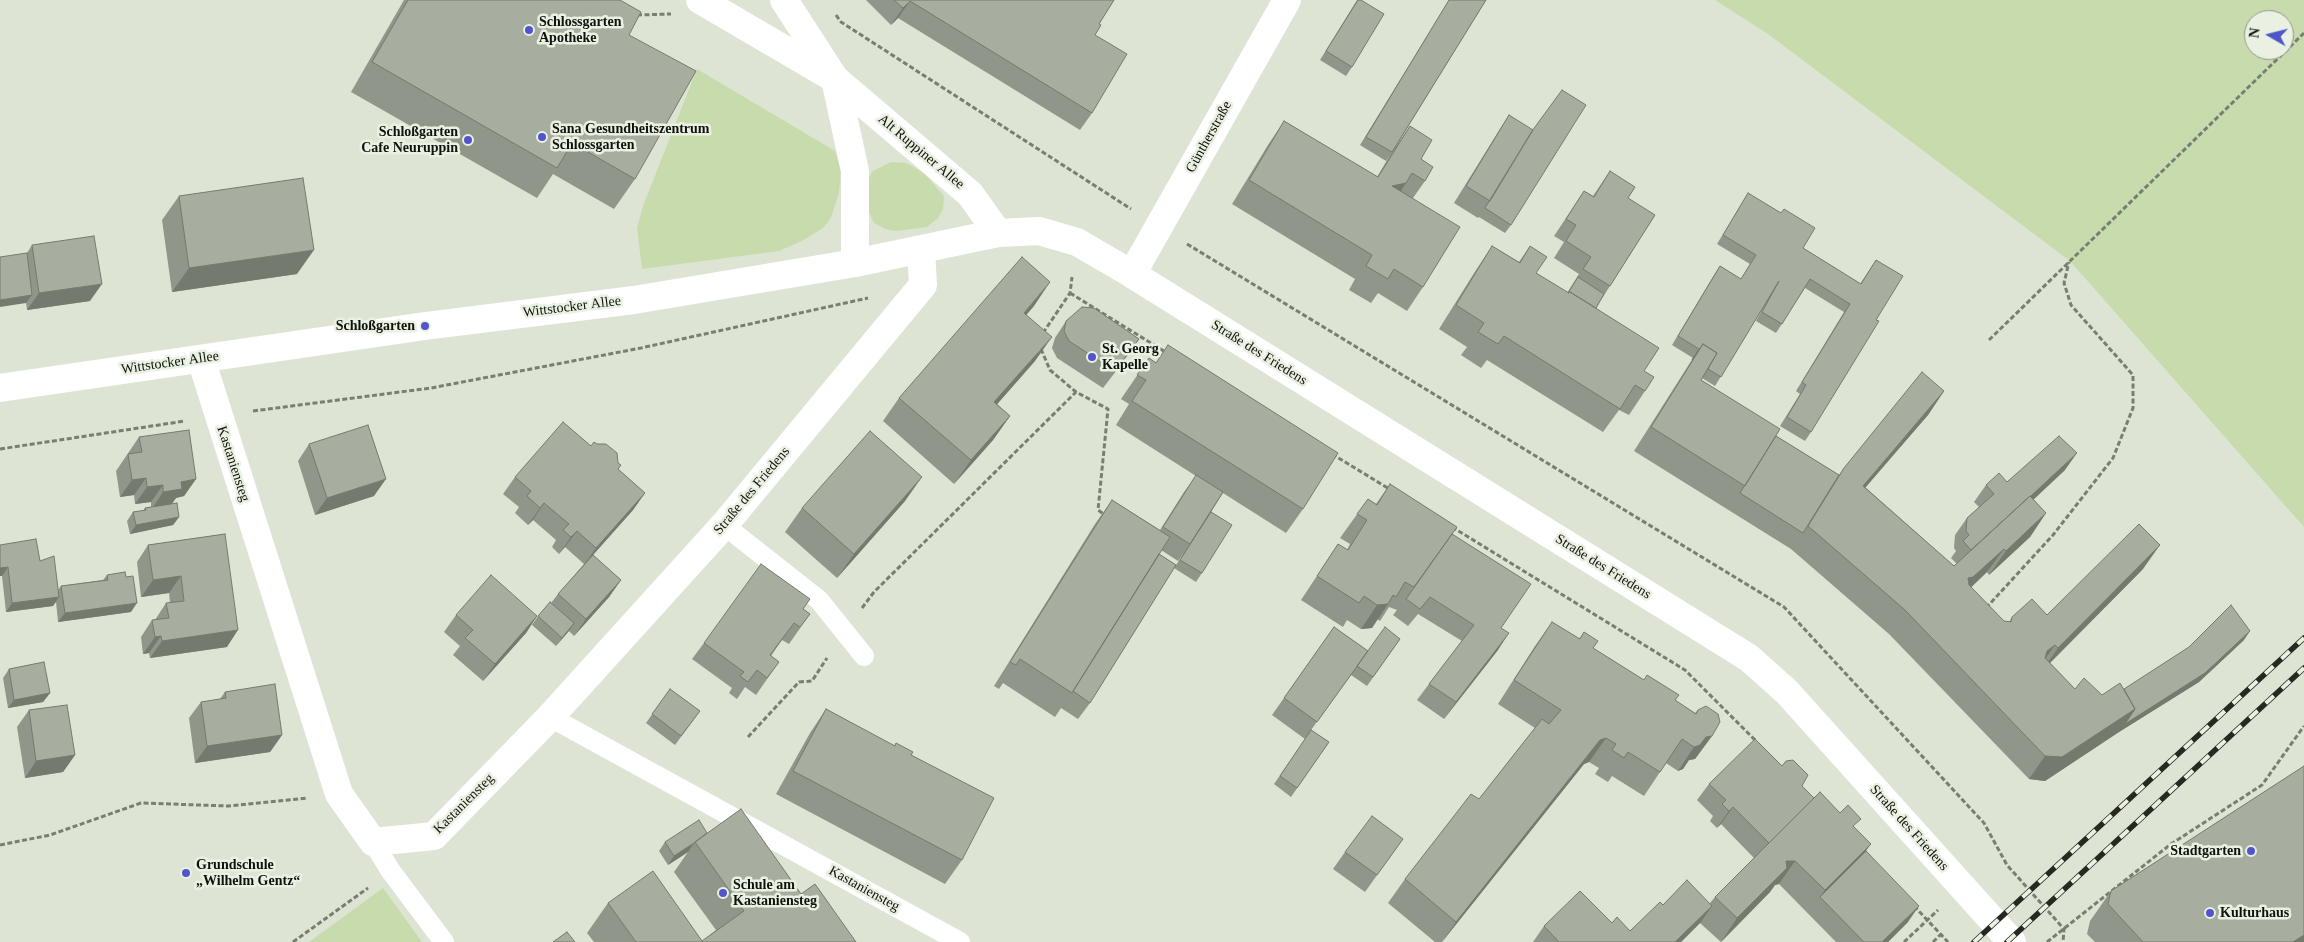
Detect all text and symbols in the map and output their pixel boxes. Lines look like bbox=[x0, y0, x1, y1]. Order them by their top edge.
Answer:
north arrow bbox=[2244, 10, 2294, 60]
place label: Schlossgarten Apotheke bbox=[539, 14, 621, 46]
marker: Schlossgarten Apotheke bbox=[523, 24, 535, 36]
text: N bbox=[2247, 27, 2263, 39]
street label: Güntherstraße bbox=[1182, 98, 1236, 176]
street label: Alt Ruppiner Allee bbox=[874, 111, 968, 193]
place label: Sana Gesundheitszentrum Schlossgarten bbox=[552, 121, 710, 154]
place label: Schloßgarten Cafe Neuruppin bbox=[361, 124, 458, 156]
marker: Sana Gesundheitszentrum Schlossgarten bbox=[536, 131, 548, 143]
marker: Schloßgarten Cafe Neuruppin bbox=[462, 134, 474, 146]
street label: Wittstocker Allee bbox=[522, 293, 622, 321]
street label: Straße des Friedens bbox=[1208, 317, 1310, 389]
place label: Schloßgarten bbox=[336, 318, 415, 334]
marker: Schloßgarten bbox=[419, 320, 431, 332]
place label: St. Georg Kapelle bbox=[1102, 341, 1159, 374]
street label: Wittstocker Allee bbox=[120, 348, 220, 378]
marker: St. Georg Kapelle bbox=[1086, 351, 1098, 363]
street label: Kastaniensteg bbox=[213, 424, 253, 504]
street label: Straße des Friedens bbox=[710, 444, 794, 538]
street label: Straße des Friedens bbox=[1552, 531, 1654, 603]
street label: Kastaniensteg bbox=[430, 770, 498, 838]
street label: Straße des Friedens bbox=[1866, 782, 1952, 874]
place label: Stadtgarten bbox=[2170, 843, 2241, 859]
marker: Stadtgarten bbox=[2245, 845, 2257, 857]
place label: Grundschule „Wilhelm Gentz“ bbox=[196, 857, 300, 890]
street label: Kastaniensteg bbox=[826, 863, 902, 915]
marker: Grundschule „Wilhelm Gentz“ bbox=[180, 867, 192, 879]
place label: Schule am Kastaniensteg bbox=[733, 877, 817, 910]
marker: Schule am Kastaniensteg bbox=[717, 887, 729, 899]
place label: Kulturhaus bbox=[2220, 905, 2289, 921]
marker: Kulturhaus bbox=[2204, 907, 2216, 919]

